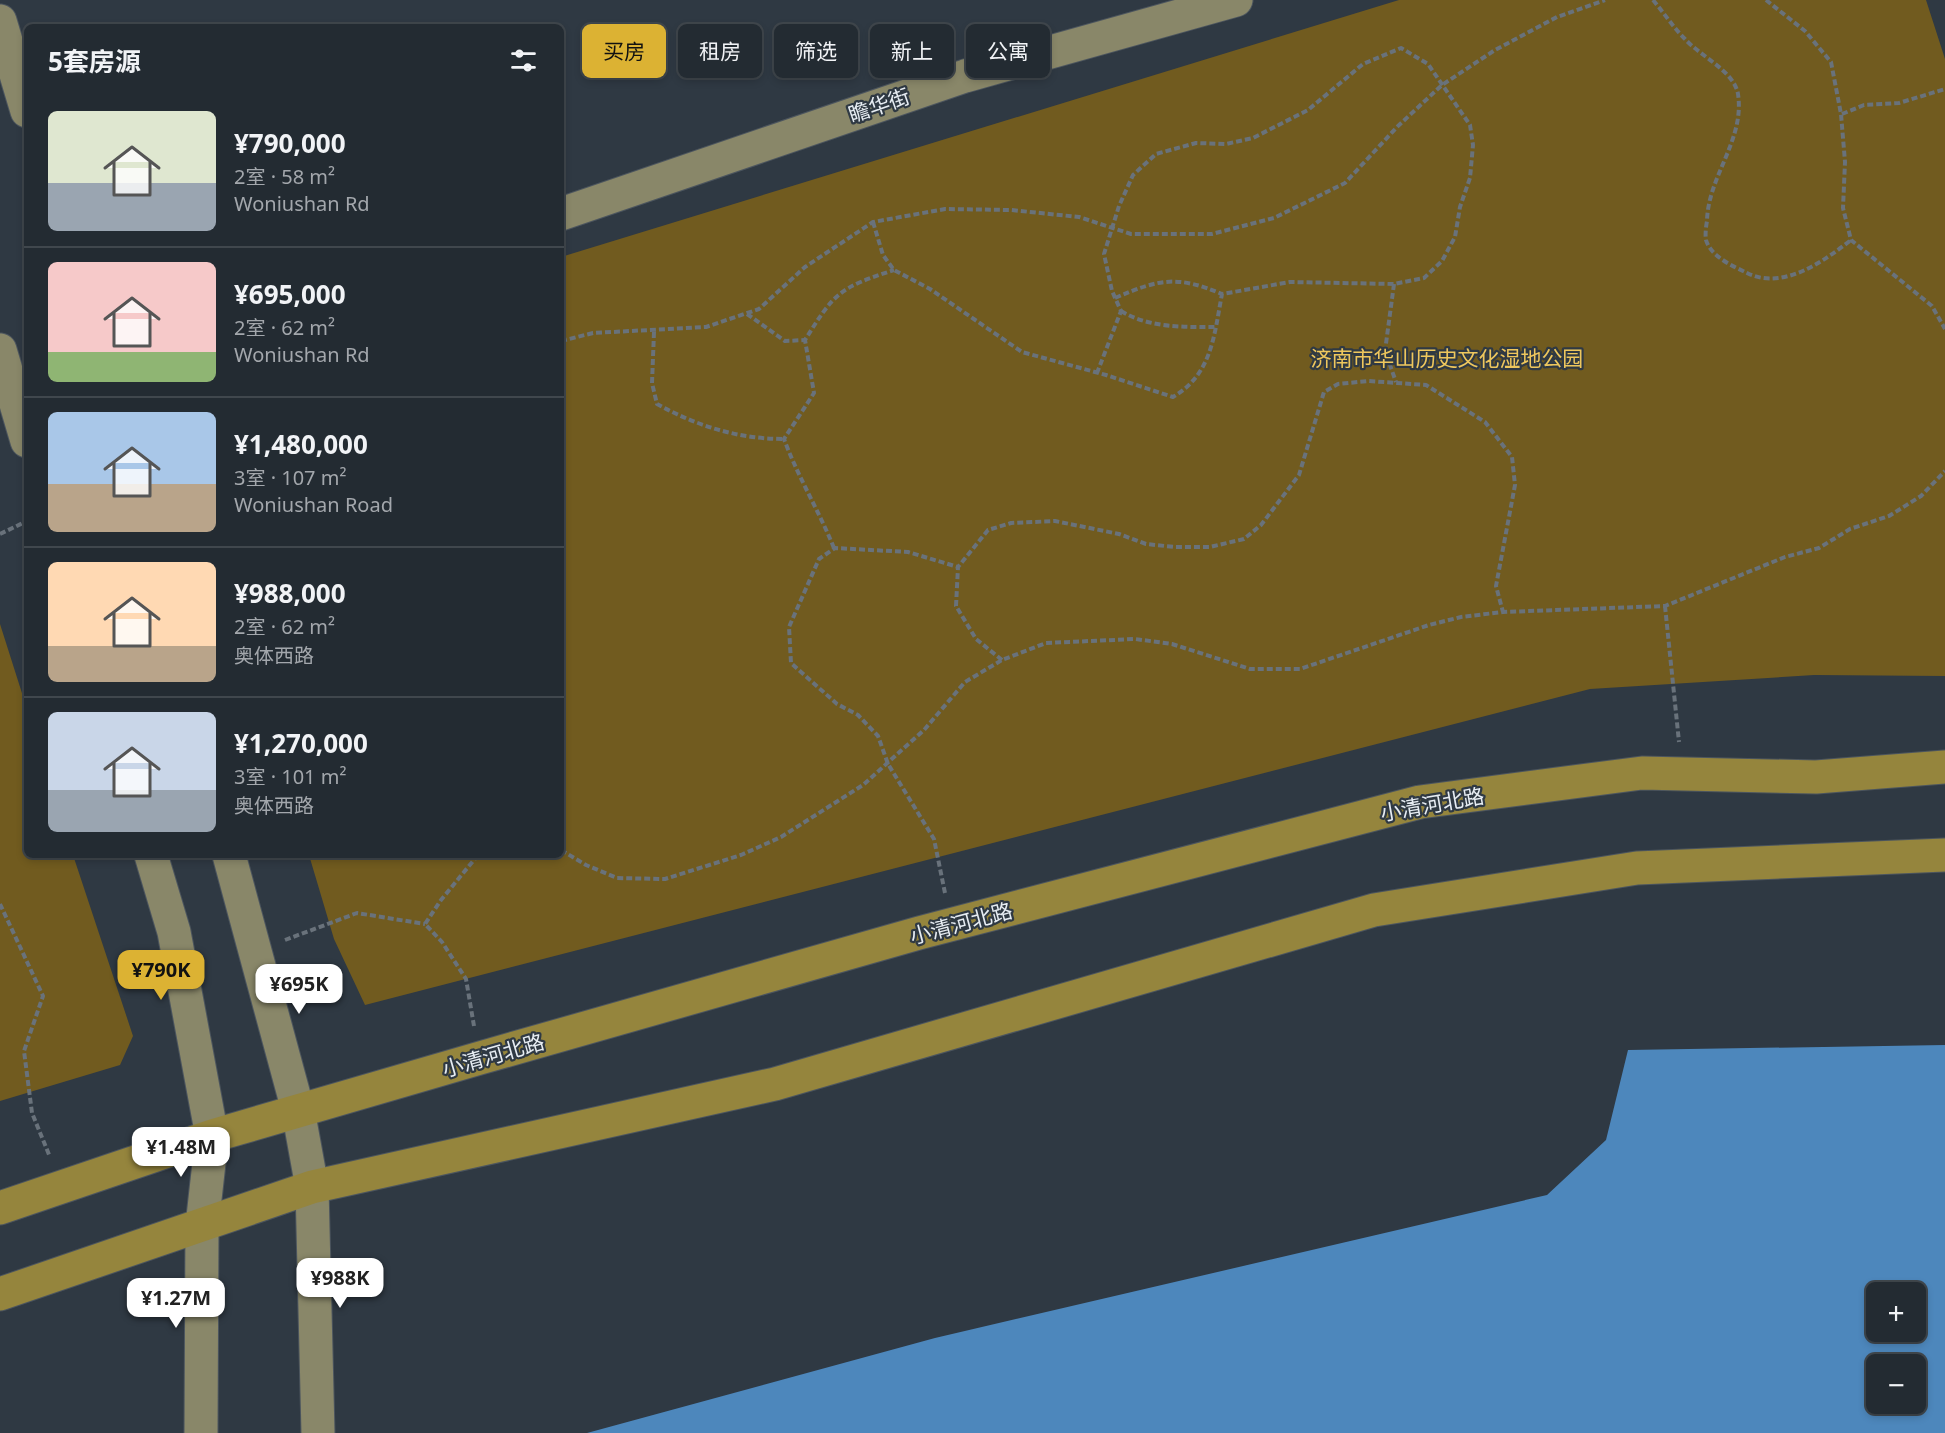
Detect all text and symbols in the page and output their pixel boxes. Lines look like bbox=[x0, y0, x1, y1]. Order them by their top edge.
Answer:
chip: 买房 bbox=[582, 24, 666, 78]
chip: 租房 bbox=[678, 24, 762, 78]
chip: 筛选 bbox=[774, 24, 858, 78]
chip: 新上 bbox=[870, 24, 954, 78]
chip: 公寓 bbox=[966, 24, 1050, 78]
text: 5套房源 bbox=[48, 43, 141, 79]
icon: filters bbox=[507, 44, 540, 77]
street label: 瞻华街 bbox=[845, 82, 913, 128]
text: ¥790,000 bbox=[234, 125, 346, 161]
icon: home bbox=[96, 135, 168, 207]
text: 2室 · 58 m² bbox=[234, 163, 335, 190]
text: Woniushan Rd bbox=[234, 190, 370, 217]
text: ¥695,000 bbox=[234, 276, 346, 312]
icon: home bbox=[96, 286, 168, 358]
text: 2室 · 62 m² bbox=[234, 314, 335, 341]
text: Woniushan Rd bbox=[234, 341, 370, 368]
park label: 济南市华山历史文化湿地公园 bbox=[1311, 344, 1584, 372]
text: ¥1,480,000 bbox=[234, 426, 368, 462]
icon: home bbox=[96, 436, 168, 508]
text: 3室 · 107 m² bbox=[234, 464, 346, 491]
text: Woniushan Road bbox=[234, 491, 393, 518]
text: ¥988,000 bbox=[234, 575, 346, 611]
icon: home bbox=[96, 586, 168, 658]
text: 2室 · 62 m² bbox=[234, 613, 335, 640]
text: 奥体西路 bbox=[234, 642, 314, 669]
text: ¥1,270,000 bbox=[234, 725, 368, 761]
icon: home bbox=[96, 736, 168, 808]
text: 3室 · 101 m² bbox=[234, 763, 346, 790]
street label: 小清河北路 bbox=[1378, 781, 1486, 827]
text: 奥体西路 bbox=[234, 792, 314, 819]
street label: 小清河北路 bbox=[907, 896, 1015, 950]
pin: ¥790K bbox=[119, 950, 203, 1001]
text: ¥790K bbox=[131, 956, 191, 983]
pin: ¥695K bbox=[257, 964, 341, 1015]
text: ¥695K bbox=[269, 970, 329, 997]
street label: 小清河北路 bbox=[439, 1027, 547, 1083]
pin: ¥1.48M bbox=[132, 1127, 230, 1178]
text: ¥1.48M bbox=[146, 1133, 216, 1160]
pin: ¥988K bbox=[298, 1258, 382, 1309]
text: ¥988K bbox=[310, 1264, 370, 1291]
pin: ¥1.27M bbox=[127, 1278, 225, 1329]
map controls bbox=[1866, 1282, 1926, 1414]
button: + bbox=[1866, 1282, 1926, 1342]
text: ¥1.27M bbox=[141, 1284, 211, 1311]
button: − bbox=[1866, 1354, 1926, 1414]

